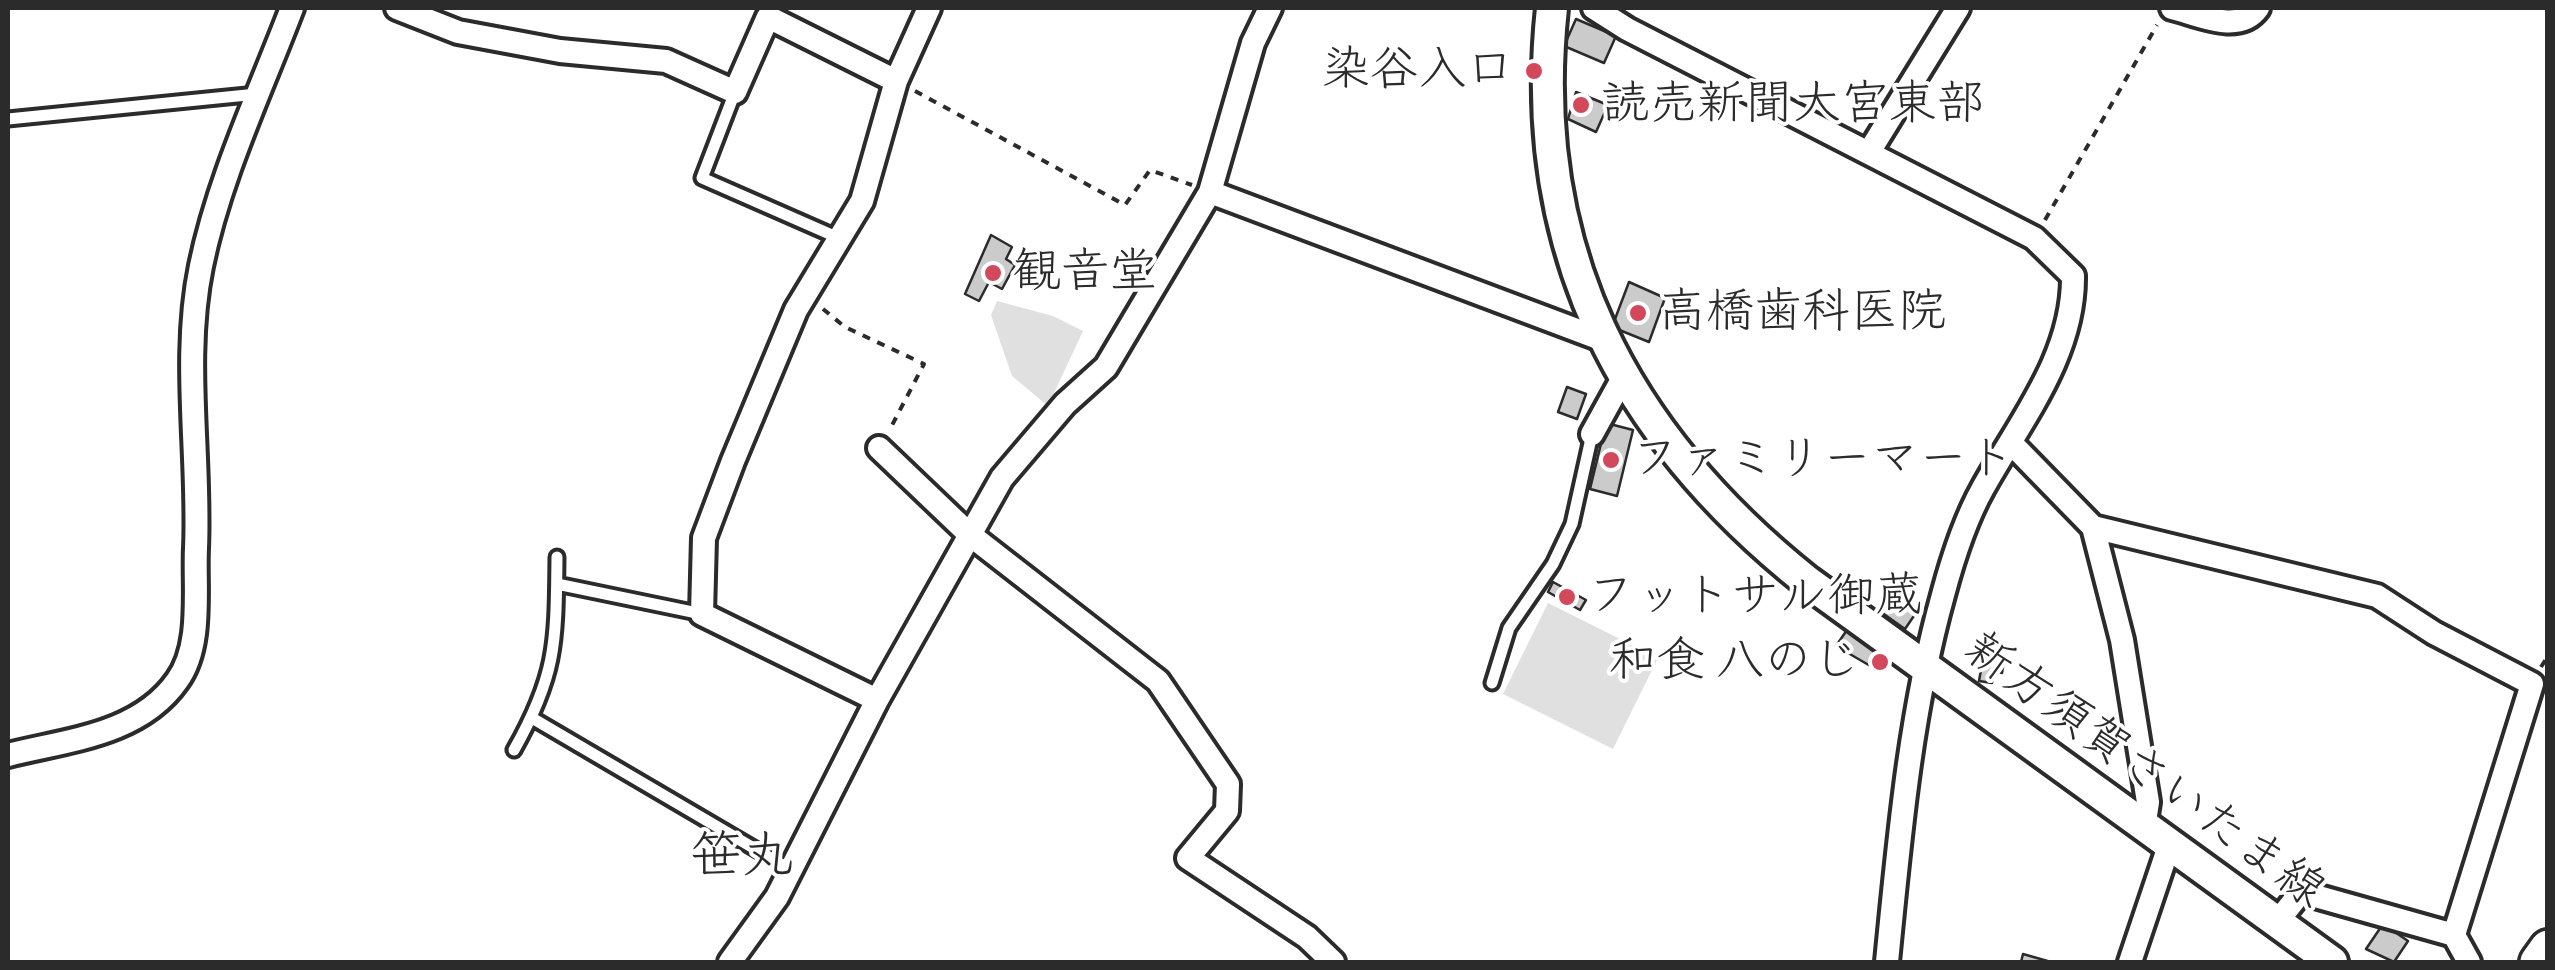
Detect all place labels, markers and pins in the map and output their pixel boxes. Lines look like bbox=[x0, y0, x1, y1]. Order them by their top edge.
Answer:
place label: 染谷入口 bbox=[1322, 42, 1514, 100]
marker: 染谷入口 bbox=[1523, 60, 1545, 82]
place label: 読売新聞大宮東部 bbox=[1601, 76, 1985, 134]
marker: 読売新聞大宮東部 bbox=[1570, 94, 1592, 116]
place label: 観音堂 bbox=[1013, 244, 1157, 302]
marker: 観音堂 bbox=[982, 262, 1004, 284]
place label: 高橋歯科医院 bbox=[1658, 284, 1946, 342]
marker: 高橋歯科医院 bbox=[1627, 302, 1649, 324]
place label: ファミリーマート bbox=[1631, 431, 2015, 489]
marker: ファミリーマート bbox=[1600, 449, 1622, 471]
place label: フットサル御蔵 bbox=[1587, 568, 1923, 626]
marker: フットサル御蔵 bbox=[1556, 586, 1578, 608]
place label: 和食 八のじ bbox=[1608, 633, 1860, 691]
marker: 和食 八のじ bbox=[1869, 651, 1891, 673]

